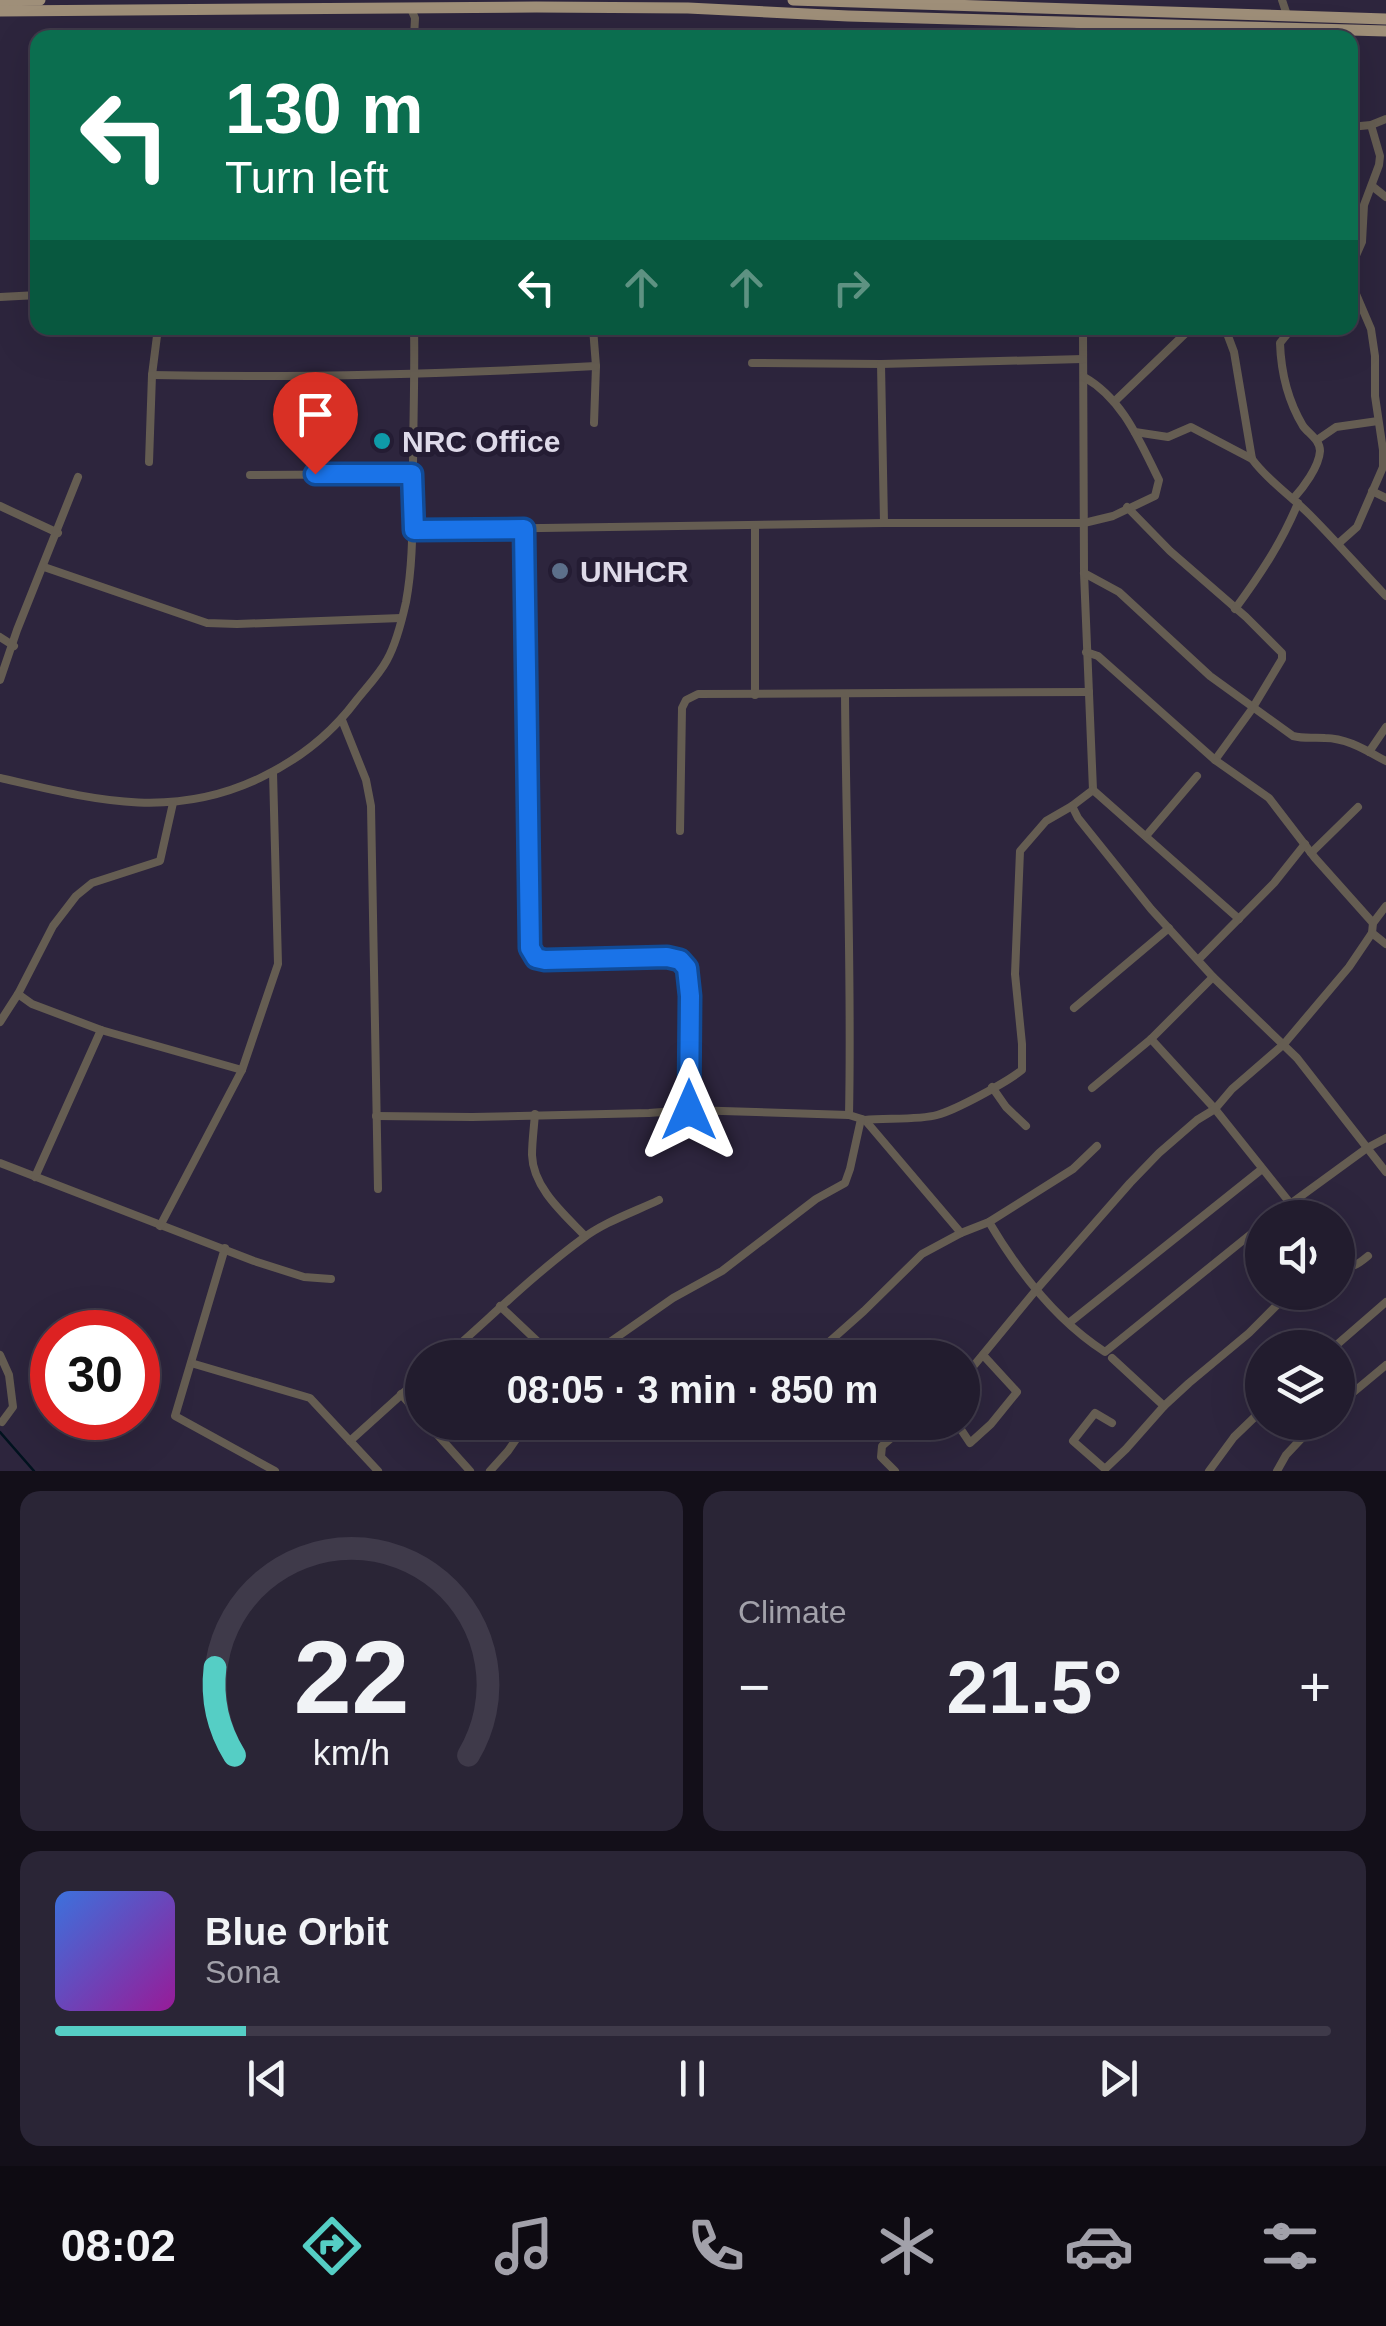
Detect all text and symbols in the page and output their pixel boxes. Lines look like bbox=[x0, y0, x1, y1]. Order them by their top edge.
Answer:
icon: left bbox=[60, 70, 190, 200]
text: 130 m bbox=[225, 70, 423, 148]
text: Turn left bbox=[225, 152, 388, 203]
icon: left bbox=[509, 260, 564, 315]
icon: ahead bbox=[614, 260, 669, 315]
icon: ahead bbox=[719, 260, 774, 315]
icon: right bbox=[824, 260, 879, 315]
pin bbox=[273, 372, 358, 475]
icon: arrive bbox=[288, 387, 343, 442]
place label: NRC Office bbox=[402, 425, 560, 458]
marker: NRC Office bbox=[371, 430, 393, 452]
place label: UNHCR bbox=[580, 555, 689, 588]
marker: UNHCR bbox=[549, 560, 571, 582]
position arrow bbox=[637, 1058, 741, 1162]
map controls bbox=[1245, 1200, 1355, 1440]
button: sound bbox=[1245, 1200, 1355, 1310]
speed limit sign: 30 bbox=[30, 1310, 160, 1440]
button: layers bbox=[1245, 1330, 1355, 1440]
text: 08:05 · 3 min · 850 m bbox=[507, 1369, 878, 1411]
text: Climate bbox=[738, 1594, 846, 1630]
text: 22 bbox=[294, 1619, 409, 1735]
text: 21.5° bbox=[947, 1645, 1122, 1729]
text: − bbox=[738, 1656, 770, 1718]
text: + bbox=[1299, 1656, 1331, 1718]
text: km/h bbox=[313, 1733, 390, 1773]
text: Blue Orbit bbox=[205, 1911, 389, 1953]
text: Sona bbox=[205, 1954, 280, 1990]
icon: previous bbox=[240, 2051, 295, 2106]
icon: pause bbox=[665, 2051, 720, 2106]
icon: next bbox=[1091, 2051, 1146, 2106]
icon: directions bbox=[297, 2211, 367, 2281]
icon: music bbox=[489, 2211, 559, 2281]
icon: phone bbox=[681, 2211, 751, 2281]
icon: climate bbox=[872, 2211, 942, 2281]
icon: car bbox=[1064, 2211, 1134, 2281]
icon: filters bbox=[1255, 2211, 1325, 2281]
text: 08:02 bbox=[61, 2220, 176, 2271]

